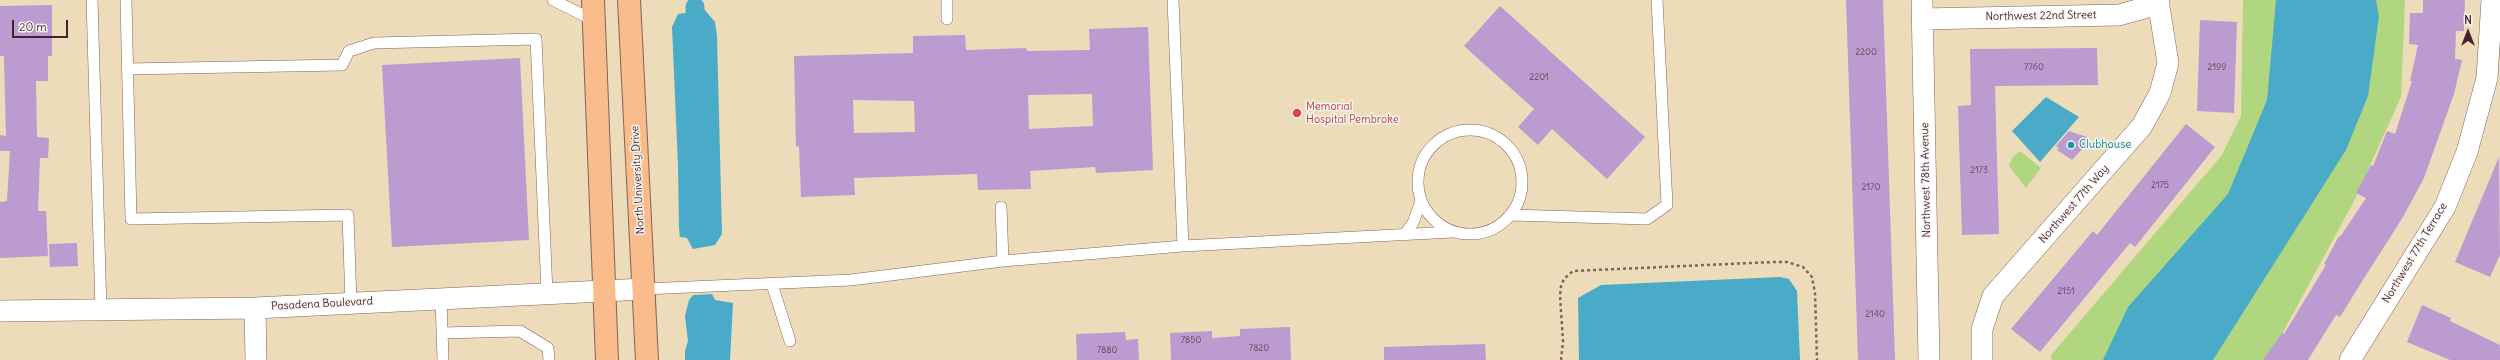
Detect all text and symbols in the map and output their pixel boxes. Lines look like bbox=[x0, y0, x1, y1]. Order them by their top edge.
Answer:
street label: Northwest 22nd Street bbox=[1985, 8, 2097, 24]
scale bar bbox=[14, 12, 70, 38]
north arrow bbox=[2448, 12, 2488, 52]
text: N bbox=[2464, 13, 2472, 27]
text: 20 m bbox=[19, 19, 47, 34]
house number: 2200 bbox=[1855, 47, 1877, 57]
house number: 7760 bbox=[2024, 62, 2044, 72]
house number: 2199 bbox=[2208, 62, 2226, 72]
house number: 2201 bbox=[1529, 72, 1549, 82]
place label: Memorial Hospital Pembroke bbox=[1306, 100, 1399, 126]
marker: Memorial Hospital Pembroke bbox=[1291, 107, 1303, 119]
street label: Northwest 78th Avenue bbox=[1918, 122, 1934, 238]
street label: North University Drive bbox=[629, 125, 647, 235]
place label: Clubhouse bbox=[2079, 138, 2131, 152]
marker: Clubhouse bbox=[2066, 140, 2076, 150]
street label: Northwest 77th Way bbox=[2036, 162, 2112, 246]
house number: 2173 bbox=[1970, 165, 1988, 175]
house number: 2175 bbox=[2151, 180, 2169, 190]
house number: 2170 bbox=[1862, 182, 1880, 192]
street label: Northwest 77th Terrace bbox=[2380, 200, 2450, 306]
house number: 2151 bbox=[2057, 286, 2075, 296]
street label: Pasadena Boulevard bbox=[271, 295, 373, 313]
house number: 2140 bbox=[1865, 309, 1885, 319]
house number: 7850 bbox=[1181, 335, 1201, 345]
house number: 7820 bbox=[1249, 343, 1269, 353]
house number: 7880 bbox=[1097, 345, 1117, 355]

